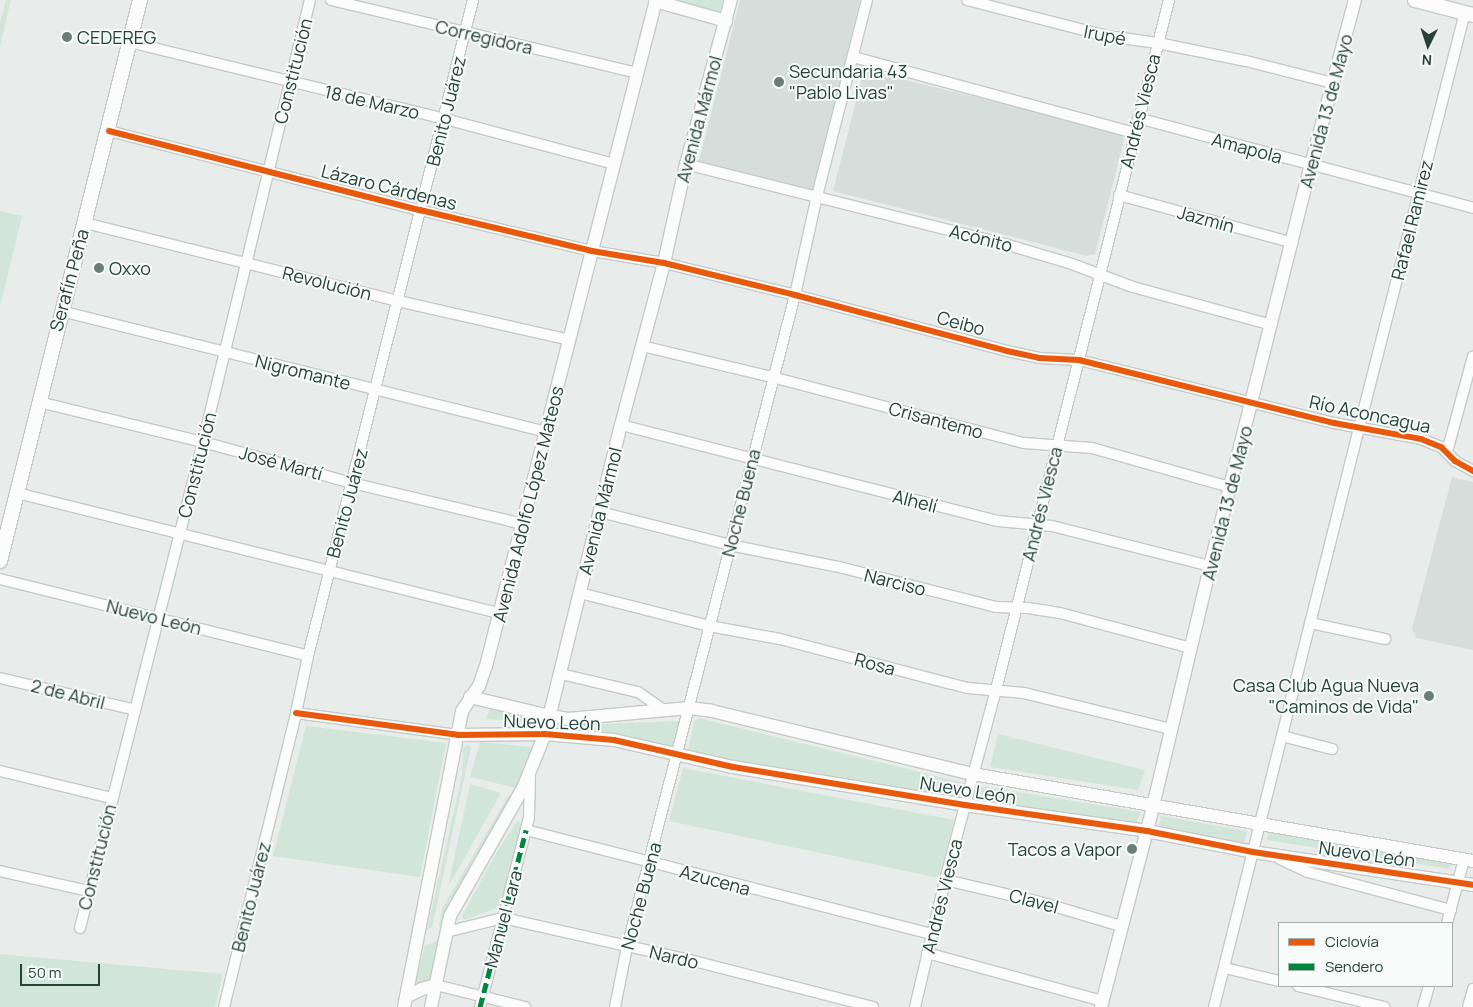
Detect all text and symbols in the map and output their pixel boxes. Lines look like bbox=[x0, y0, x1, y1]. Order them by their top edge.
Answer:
street label: Corregidora bbox=[433, 15, 535, 59]
street label: Constitución bbox=[269, 16, 317, 126]
street label: Irupé bbox=[1082, 20, 1128, 50]
north arrow bbox=[1403, 20, 1453, 70]
place label: CEDEREG bbox=[77, 26, 156, 48]
marker: CEDEREG bbox=[61, 31, 73, 43]
street label: Avenida 13 de Mayo bbox=[1295, 32, 1357, 190]
street label: Andrés Viesca bbox=[1115, 51, 1165, 171]
text: N bbox=[1421, 51, 1433, 70]
street label: Avenida Mármol bbox=[672, 53, 726, 185]
street label: Benito Juárez bbox=[422, 54, 470, 168]
place label: Secundaria 43 "Pablo Livas" bbox=[789, 61, 907, 104]
marker: Secundaria 43 "Pablo Livas" bbox=[773, 76, 785, 88]
street label: 18 de Marzo bbox=[322, 81, 422, 123]
street label: Amapola bbox=[1209, 128, 1285, 168]
street label: Rafael Ramirez bbox=[1387, 158, 1437, 282]
street label: Lázaro Cárdenas bbox=[319, 160, 459, 214]
street label: Jazmín bbox=[1175, 201, 1237, 237]
street label: Acónito bbox=[947, 220, 1015, 256]
street label: Serafín Peña bbox=[45, 227, 93, 333]
place label: Oxxo bbox=[109, 257, 151, 279]
marker: Oxxo bbox=[93, 262, 105, 274]
street label: Revolución bbox=[280, 262, 374, 304]
street label: Ceibo bbox=[935, 306, 987, 340]
street label: Nigromante bbox=[253, 350, 353, 394]
street label: Avenida Adolfo López Mateos bbox=[488, 384, 568, 624]
street label: Río Aconcagua bbox=[1307, 391, 1433, 437]
street label: Crisantemo bbox=[887, 397, 985, 443]
street label: Constitución bbox=[173, 410, 221, 520]
street label: Avenida 13 de Mayo bbox=[1197, 423, 1257, 583]
street label: José Martí bbox=[237, 442, 325, 484]
street label: Andrés Viesca bbox=[1017, 444, 1067, 564]
street label: Avenida Mármol bbox=[574, 445, 626, 577]
street label: Benito Juárez bbox=[322, 446, 372, 560]
street label: Noche Buena bbox=[717, 447, 765, 559]
street label: Alhelí bbox=[890, 485, 940, 517]
street label: Narciso bbox=[862, 564, 928, 600]
street label: Nuevo León bbox=[104, 595, 204, 639]
street label: Rosa bbox=[852, 648, 898, 680]
street label: 2 de Abril bbox=[29, 674, 107, 714]
place label: Casa Club Agua Nueva "Caminos de Vida" bbox=[1233, 675, 1419, 718]
marker: Casa Club Agua Nueva "Caminos de Vida" bbox=[1423, 690, 1435, 702]
street label: Nuevo León bbox=[503, 710, 601, 734]
street label: Nuevo León bbox=[918, 772, 1018, 808]
street label: Constitución bbox=[73, 802, 121, 912]
street label: Andrés Viesca bbox=[917, 836, 967, 956]
street label: Nuevo León bbox=[1317, 837, 1417, 871]
place label: Tacos a Vapor bbox=[1008, 838, 1122, 860]
street label: Benito Juárez bbox=[227, 840, 275, 954]
street label: Noche Buena bbox=[616, 840, 666, 952]
marker: Tacos a Vapor bbox=[1126, 843, 1138, 855]
street label: Azucena bbox=[677, 860, 753, 900]
street label: Manuel Lara bbox=[480, 868, 526, 970]
street label: Clavel bbox=[1007, 884, 1061, 918]
legend bbox=[1278, 922, 1453, 987]
text: Ciclovía bbox=[1325, 931, 1379, 952]
street label: Nardo bbox=[647, 941, 701, 973]
scale bar bbox=[22, 954, 102, 986]
text: Sendero bbox=[1325, 956, 1383, 977]
text: 50 m bbox=[28, 962, 62, 983]

